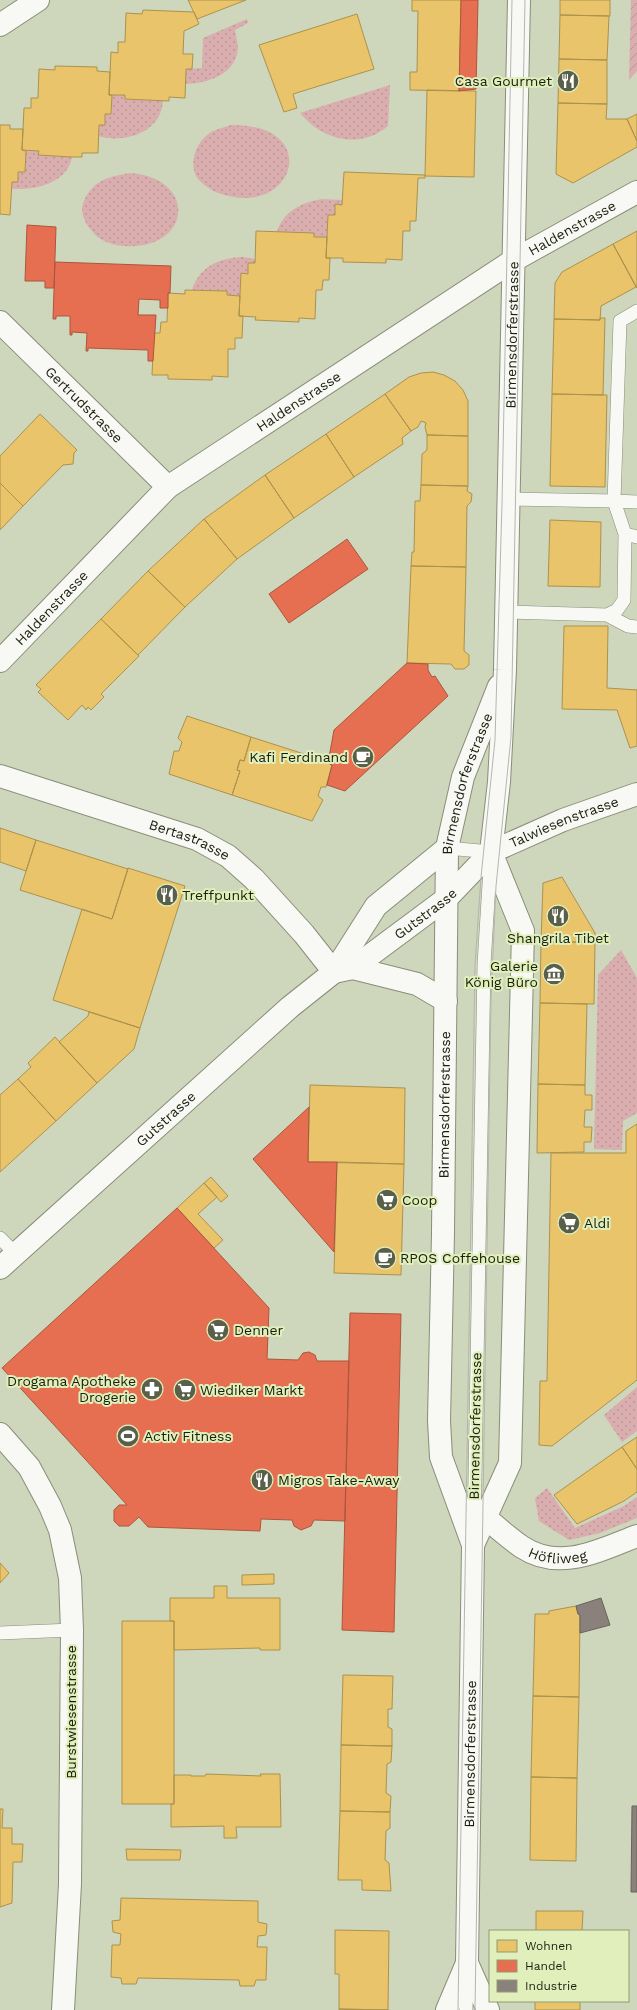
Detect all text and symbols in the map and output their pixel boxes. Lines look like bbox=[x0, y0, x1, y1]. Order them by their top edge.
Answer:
restaurant icon: Casa Gourmet bbox=[555, 68, 581, 94]
place label: Casa Gourmet bbox=[455, 73, 552, 89]
street label: Haldenstrasse bbox=[525, 197, 619, 259]
street label: Birmensdorferstrasse bbox=[502, 261, 522, 409]
street label: Gertrudstrasse bbox=[42, 363, 126, 446]
street label: Haldenstrasse bbox=[253, 368, 344, 435]
street label: Haldenstrasse bbox=[12, 567, 91, 648]
street label: Birmensdorferstrasse bbox=[439, 711, 495, 855]
cafe icon: Kafi Ferdinand bbox=[350, 744, 376, 770]
place label: Kafi Ferdinand bbox=[249, 749, 348, 765]
street label: Talwiesenstrasse bbox=[507, 793, 621, 851]
street label: Bertastrasse bbox=[147, 816, 233, 863]
restaurant icon: Treffpunkt bbox=[154, 882, 180, 908]
street label: Gutstrasse bbox=[391, 885, 460, 942]
place label: Treffpunkt bbox=[182, 887, 254, 903]
restaurant icon: Shangrila Tibet bbox=[545, 903, 571, 929]
place label: Shangrila Tibet bbox=[507, 930, 609, 946]
place label: Galerie König Büro bbox=[465, 958, 538, 990]
museum icon: Galerie König Büro bbox=[541, 961, 567, 987]
street label: Birmensdorferstrasse bbox=[436, 1031, 453, 1179]
street label: Gutstrasse bbox=[133, 1088, 199, 1150]
supermarket icon: Coop bbox=[374, 1187, 400, 1213]
place label: Coop bbox=[402, 1192, 437, 1208]
supermarket icon: Aldi bbox=[556, 1210, 582, 1236]
place label: Aldi bbox=[584, 1215, 610, 1231]
cafe icon: RPOS Coffehouse bbox=[372, 1245, 398, 1271]
place label: RPOS Coffehouse bbox=[400, 1250, 520, 1266]
supermarket icon: Denner bbox=[205, 1317, 231, 1343]
place label: Denner bbox=[234, 1322, 284, 1338]
street label: Birmensdorferstrasse bbox=[466, 1352, 484, 1500]
place label: Drogama Apotheke Drogerie bbox=[7, 1373, 136, 1405]
pharmacy icon: Drogama Apotheke Drogerie bbox=[139, 1376, 165, 1402]
supermarket icon: Wiediker Markt bbox=[172, 1377, 198, 1403]
place label: Wiediker Markt bbox=[200, 1382, 303, 1398]
sports icon: Activ Fitness bbox=[115, 1423, 141, 1449]
place label: Activ Fitness bbox=[144, 1428, 232, 1444]
restaurant icon: Migros Take-Away bbox=[249, 1467, 275, 1493]
place label: Migros Take-Away bbox=[278, 1472, 400, 1488]
street label: Höfliweg bbox=[526, 1544, 589, 1567]
street label: Burstwiesenstrasse bbox=[63, 1645, 79, 1779]
street label: Birmensdorferstrasse bbox=[461, 1680, 479, 1828]
legend bbox=[489, 1930, 629, 2002]
text: Wohnen bbox=[525, 1939, 573, 1953]
text: Handel bbox=[525, 1959, 566, 1973]
text: Industrie bbox=[525, 1979, 577, 1993]

